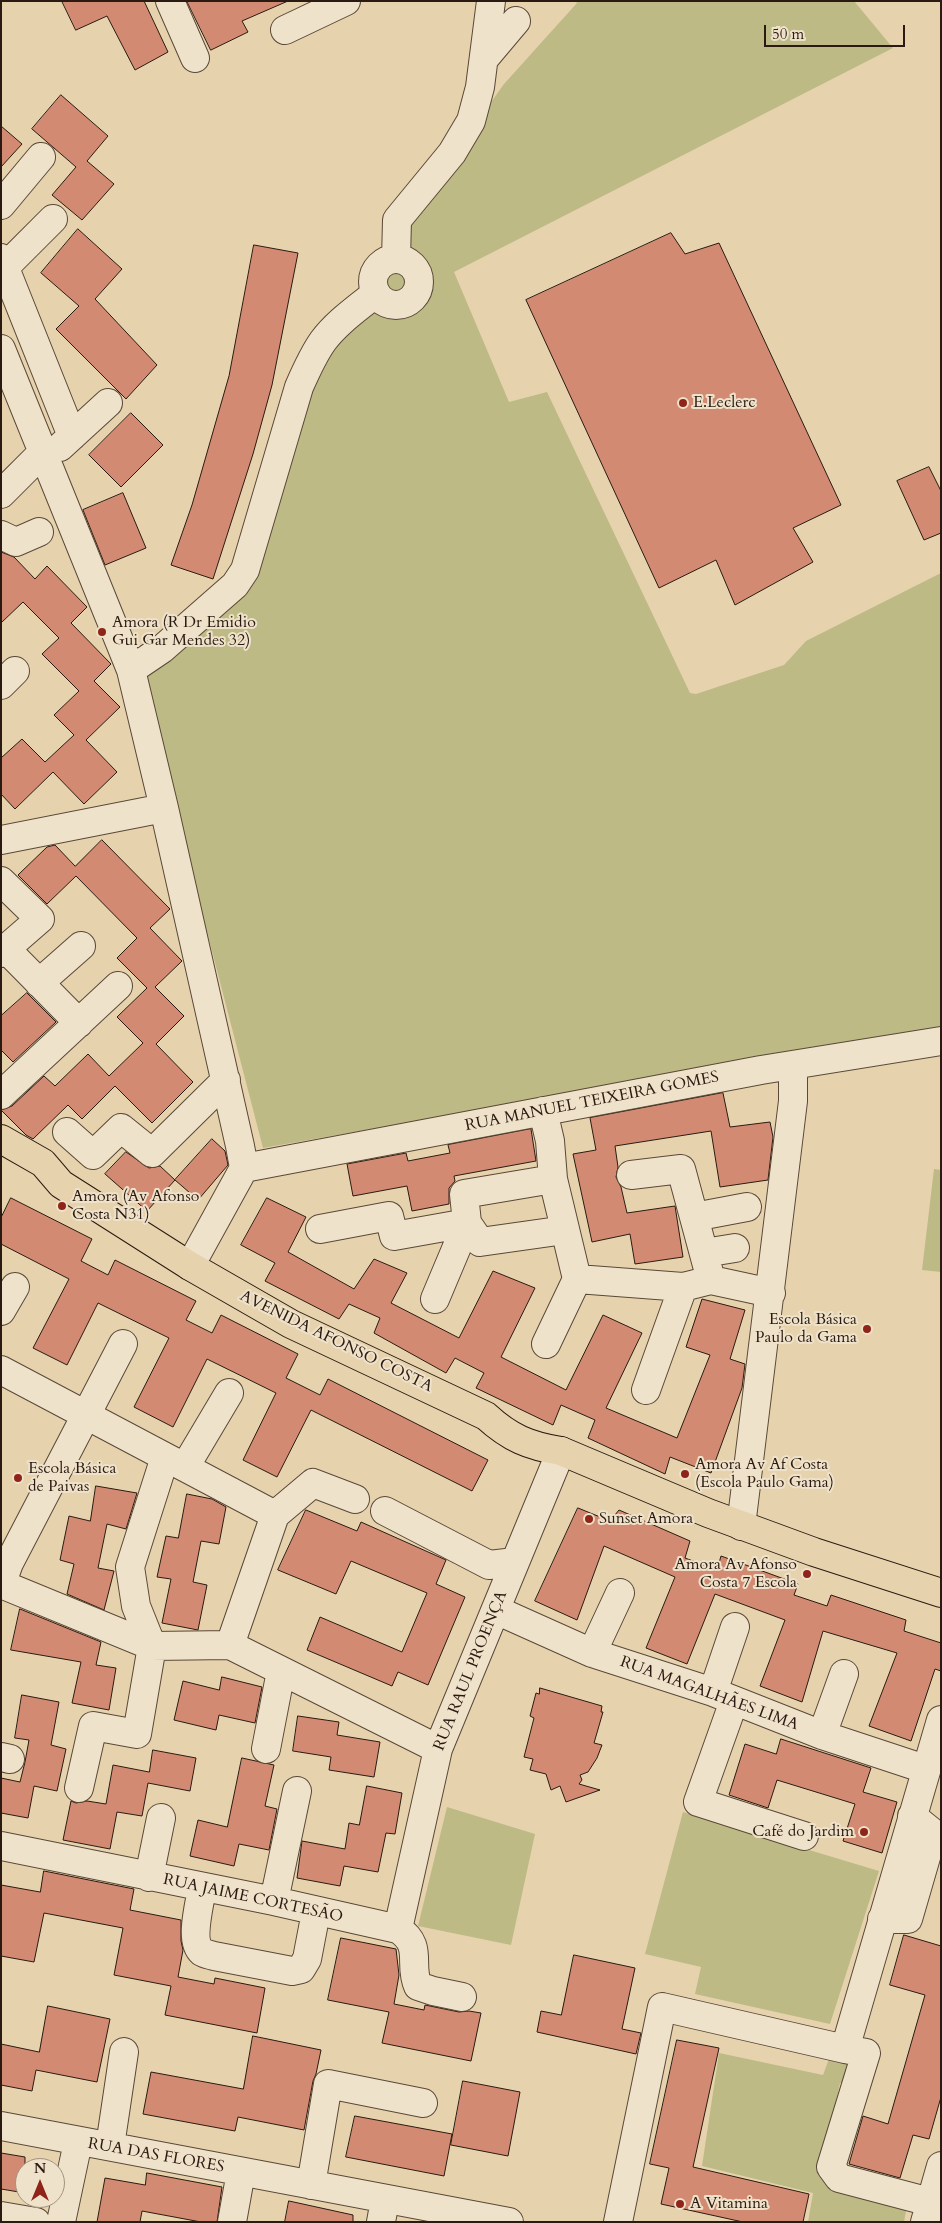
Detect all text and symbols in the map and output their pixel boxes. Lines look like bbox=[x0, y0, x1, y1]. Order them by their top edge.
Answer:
scale bar bbox=[767, 15, 908, 47]
text: 50 m bbox=[772, 24, 804, 44]
place label: E.Leclerc bbox=[693, 393, 756, 413]
marker: E.Leclerc bbox=[677, 397, 689, 409]
place label: Amora (R Dr Emidio Gui Gar Mendes 32) bbox=[112, 613, 256, 651]
marker: Amora (R Dr Emidio Gui Gar Mendes 32) bbox=[96, 626, 108, 638]
street label: RUA MANUEL TEIXEIRA GOMES bbox=[464, 1068, 720, 1136]
place label: Amora (Av Afonso Costa N31) bbox=[72, 1187, 199, 1225]
marker: Amora (Av Afonso Costa N31) bbox=[56, 1200, 68, 1212]
street label: AVENIDA AFONSO COSTA bbox=[236, 1287, 436, 1397]
place label: Escola Básica Paulo da Gama bbox=[755, 1310, 857, 1348]
marker: Escola Básica Paulo da Gama bbox=[861, 1323, 873, 1335]
place label: Amora Av Af Costa (Escola Paulo Gama) bbox=[695, 1455, 834, 1493]
place label: Escola Básica de Paivas bbox=[28, 1459, 116, 1497]
marker: Amora Av Af Costa (Escola Paulo Gama) bbox=[679, 1468, 691, 1480]
marker: Escola Básica de Paivas bbox=[12, 1472, 24, 1484]
place label: Sunset Amora bbox=[599, 1509, 693, 1529]
marker: Sunset Amora bbox=[583, 1513, 595, 1525]
place label: Amora Av Afonso Costa 7 Escola bbox=[675, 1555, 797, 1593]
marker: Amora Av Afonso Costa 7 Escola bbox=[801, 1568, 813, 1580]
street label: RUA RAUL PROENÇA bbox=[430, 1588, 512, 1754]
street label: RUA MAGALHÃES LIMA bbox=[617, 1653, 801, 1735]
place label: Café do Jardim bbox=[752, 1822, 854, 1842]
marker: Café do Jardim bbox=[858, 1826, 870, 1838]
street label: RUA JAIME CORTESÃO bbox=[161, 1871, 345, 1927]
street label: RUA DAS FLORES bbox=[86, 2135, 226, 2177]
north arrow bbox=[15, 2158, 65, 2208]
text: N bbox=[34, 2159, 46, 2178]
place label: A Vitamina bbox=[690, 2194, 768, 2214]
marker: A Vitamina bbox=[674, 2198, 686, 2210]

